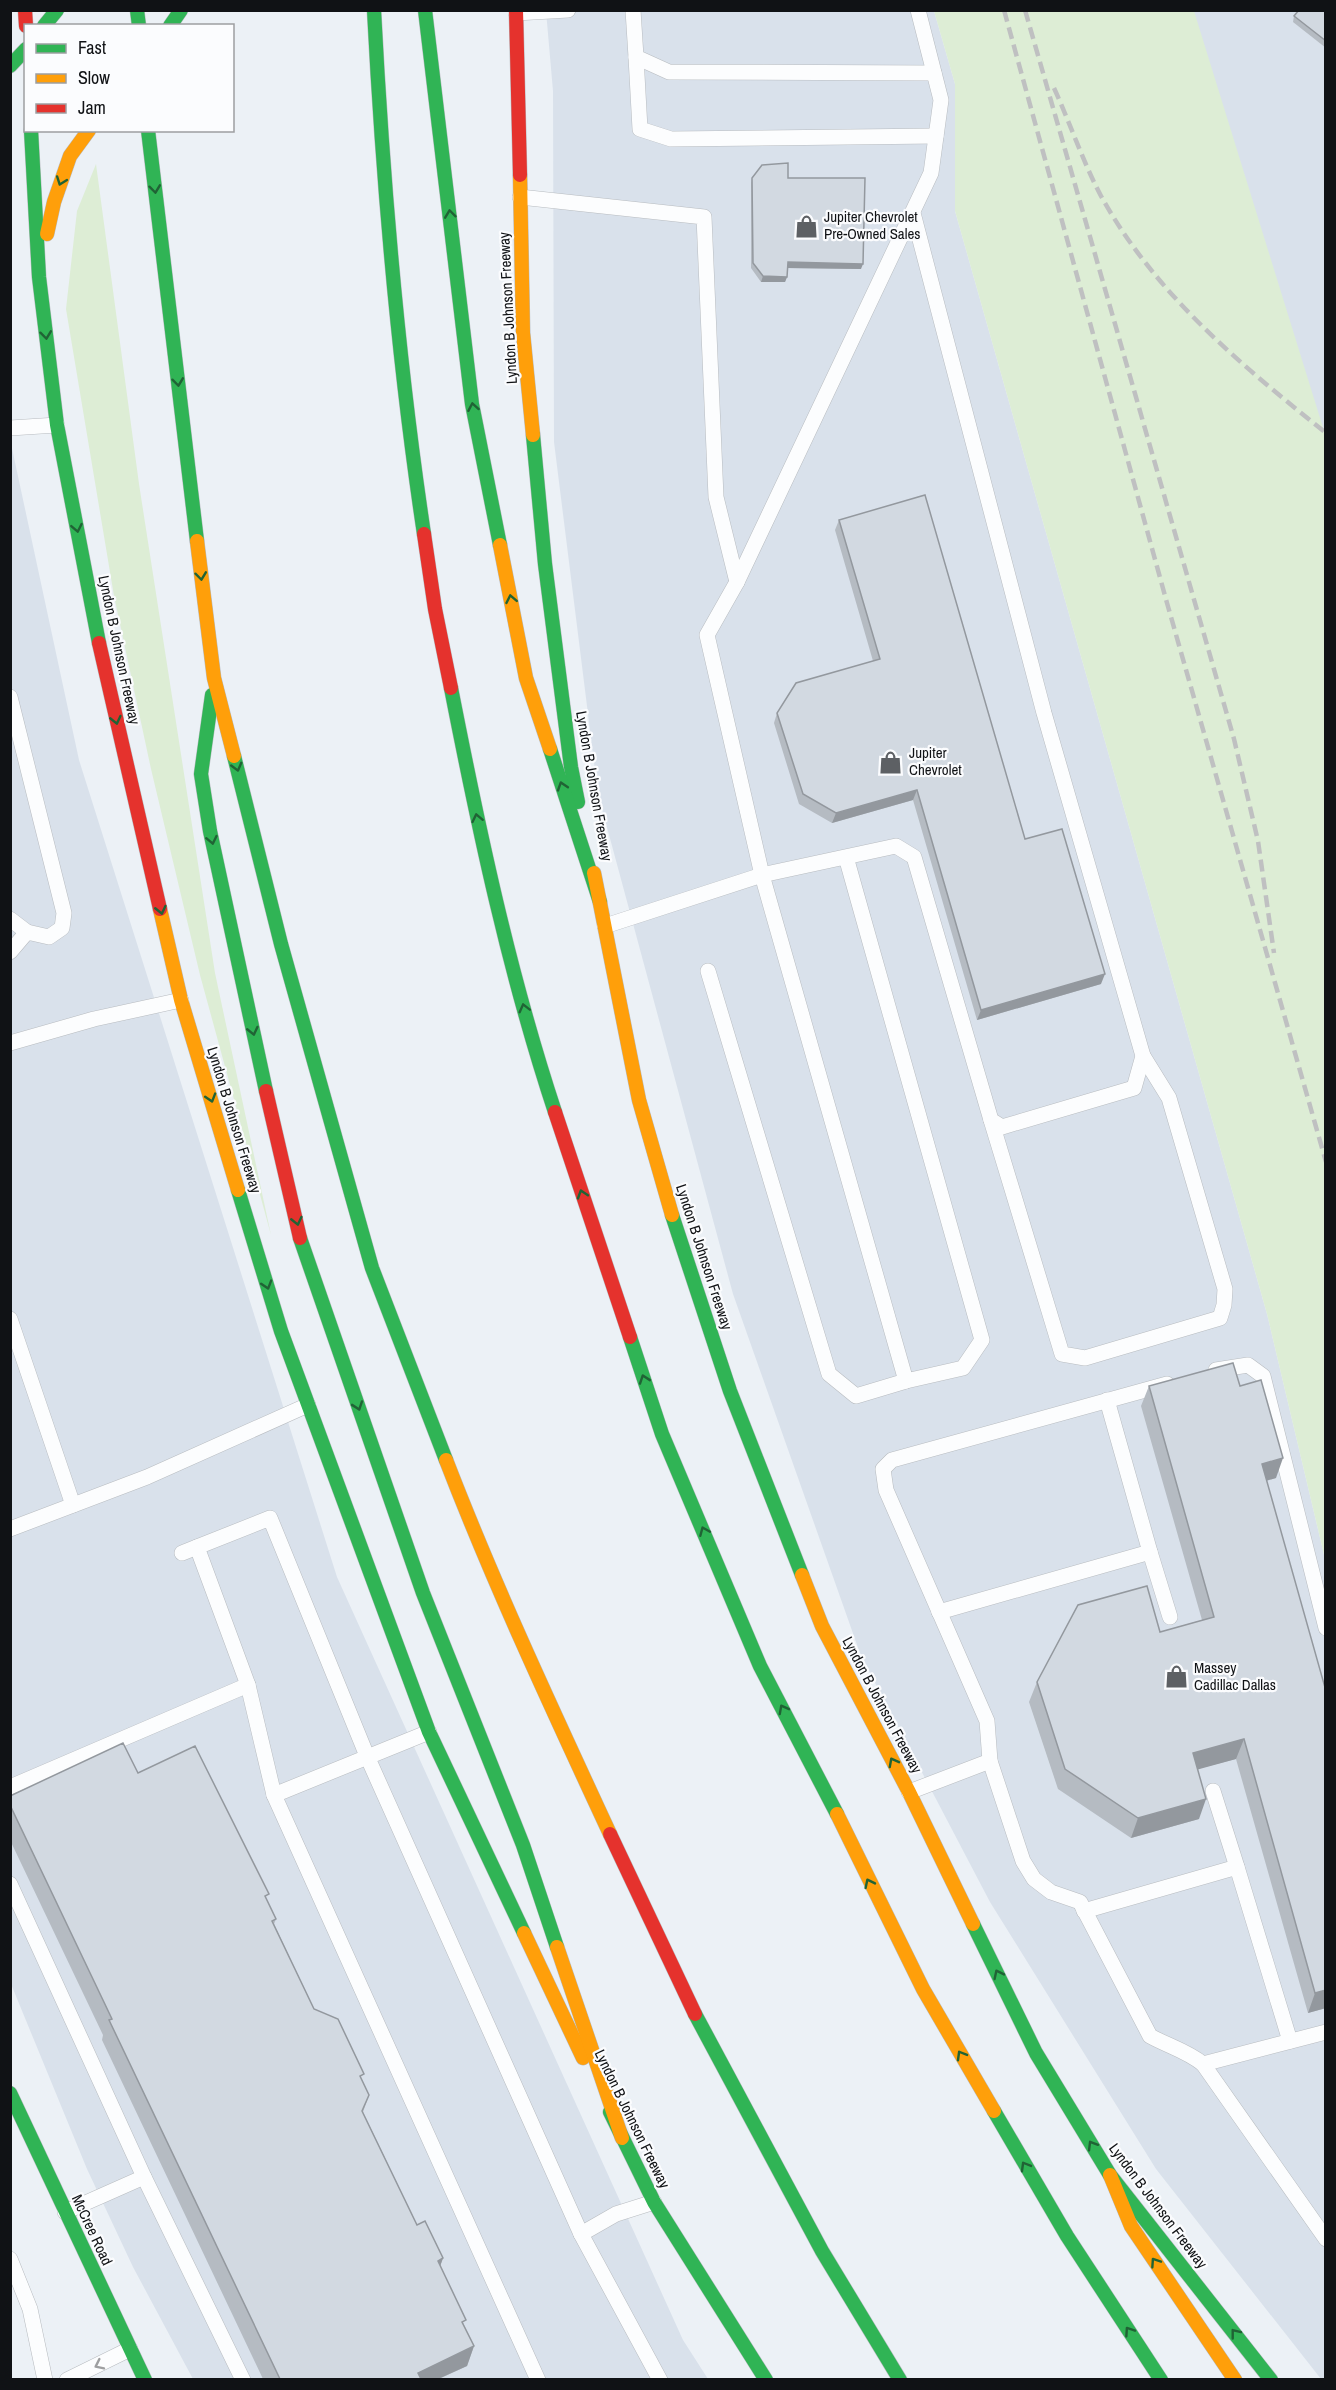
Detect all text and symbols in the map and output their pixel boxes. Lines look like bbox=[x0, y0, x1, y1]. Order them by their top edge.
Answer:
legend bbox=[24, 24, 234, 132]
text: Fast bbox=[78, 35, 106, 60]
text: Slow bbox=[78, 65, 110, 90]
text: Jam bbox=[78, 95, 106, 120]
one-way arrow bbox=[56, 175, 68, 186]
one-way arrow bbox=[148, 184, 161, 193]
place label: Jupiter Chevrolet Pre-Owned Sales bbox=[824, 206, 920, 244]
one-way arrow bbox=[444, 209, 456, 218]
shop icon: Jupiter Chevrolet Pre-Owned Sales bbox=[793, 213, 819, 239]
street label: Lyndon B Johnson Freeway bbox=[493, 231, 522, 384]
one-way arrow bbox=[39, 331, 52, 340]
one-way arrow bbox=[171, 378, 184, 387]
one-way arrow bbox=[467, 403, 480, 413]
one-way arrow bbox=[70, 522, 83, 532]
one-way arrow bbox=[195, 571, 207, 580]
street label: Lyndon B Johnson Freeway bbox=[93, 573, 146, 727]
one-way arrow bbox=[505, 594, 518, 604]
street label: Lyndon B Johnson Freeway bbox=[571, 709, 618, 863]
one-way arrow bbox=[109, 715, 122, 725]
place label: Jupiter Chevrolet bbox=[909, 742, 962, 780]
shop icon: Jupiter Chevrolet bbox=[878, 749, 904, 775]
one-way arrow bbox=[230, 762, 243, 772]
one-way arrow bbox=[557, 781, 569, 792]
one-way arrow bbox=[471, 814, 484, 824]
one-way arrow bbox=[205, 835, 218, 845]
one-way arrow bbox=[153, 904, 166, 914]
one-way arrow bbox=[518, 1003, 531, 1013]
one-way arrow bbox=[245, 1026, 258, 1036]
street label: Lyndon B Johnson Freeway bbox=[202, 1044, 267, 1196]
one-way arrow bbox=[204, 1092, 216, 1103]
street label: Lyndon B Johnson Freeway bbox=[671, 1181, 738, 1333]
one-way arrow bbox=[576, 1189, 589, 1200]
one-way arrow bbox=[289, 1216, 302, 1226]
one-way arrow bbox=[260, 1279, 272, 1290]
one-way arrow bbox=[638, 1374, 651, 1385]
one-way arrow bbox=[350, 1400, 363, 1411]
one-way arrow bbox=[699, 1526, 711, 1537]
street label: Lyndon B Johnson Freeway bbox=[837, 1633, 928, 1778]
place label: Massey Cadillac Dallas bbox=[1194, 1657, 1276, 1695]
shop icon: Massey Cadillac Dallas bbox=[1163, 1664, 1189, 1690]
one-way arrow bbox=[779, 1704, 790, 1715]
one-way arrow bbox=[889, 1757, 900, 1768]
one-way arrow bbox=[865, 1879, 877, 1890]
one-way arrow bbox=[993, 1970, 1005, 1981]
street label: Lyndon B Johnson Freeway bbox=[590, 2046, 676, 2192]
one-way arrow bbox=[957, 2051, 969, 2061]
street label: Lyndon B Johnson Freeway bbox=[1104, 2139, 1213, 2273]
one-way arrow bbox=[1087, 2141, 1099, 2151]
one-way arrow bbox=[1021, 2161, 1033, 2172]
street label: McCree Road bbox=[67, 2191, 118, 2269]
one-way arrow bbox=[1151, 2257, 1162, 2268]
one-way arrow bbox=[1124, 2327, 1136, 2337]
one-way arrow bbox=[1231, 2329, 1242, 2340]
one-way arrow bbox=[94, 2357, 105, 2369]

